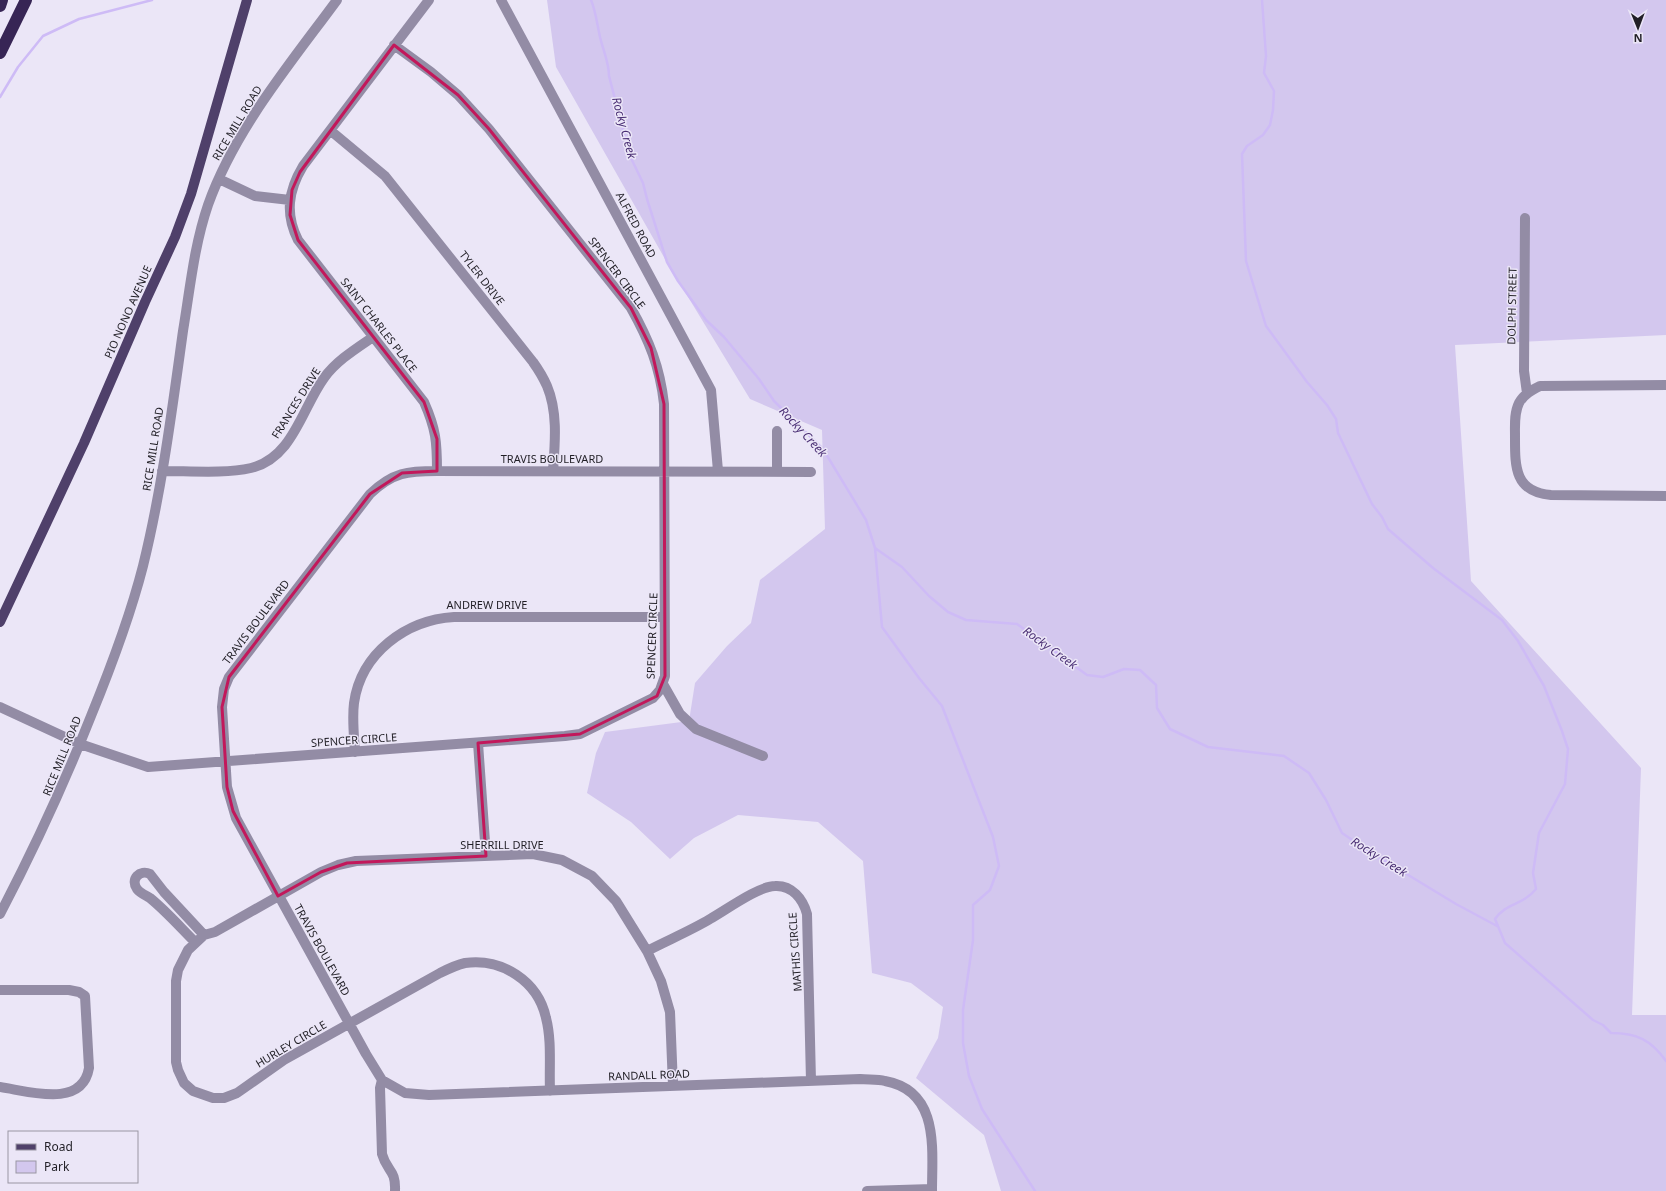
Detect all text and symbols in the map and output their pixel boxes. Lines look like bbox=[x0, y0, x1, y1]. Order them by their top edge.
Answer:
north arrow bbox=[1618, 8, 1658, 48]
text: N bbox=[1634, 31, 1643, 46]
street label: RICE MILL ROAD bbox=[208, 83, 265, 163]
water label: Rocky Creek bbox=[608, 95, 641, 162]
street label: ALFRED ROAD bbox=[613, 189, 660, 260]
street label: SPENCER CIRCLE bbox=[585, 234, 649, 312]
street label: TYLER DRIVE bbox=[456, 247, 508, 308]
street label: PIO NONO AVENUE bbox=[100, 263, 155, 361]
street label: DOLPH STREET bbox=[1503, 267, 1520, 345]
street label: SAINT CHARLES PLACE bbox=[338, 274, 421, 375]
street label: FRANCES DRIVE bbox=[268, 364, 323, 441]
water label: Rocky Creek bbox=[776, 403, 832, 461]
street label: RICE MILL ROAD bbox=[138, 406, 167, 492]
street label: TRAVIS BOULEVARD bbox=[501, 451, 603, 466]
street label: TRAVIS BOULEVARD bbox=[219, 576, 292, 667]
street label: SPENCER CIRCLE bbox=[642, 593, 661, 679]
street label: ANDREW DRIVE bbox=[447, 597, 527, 612]
water label: Rocky Creek bbox=[1020, 622, 1082, 674]
street label: RICE MILL ROAD bbox=[39, 714, 84, 798]
street label: SPENCER CIRCLE bbox=[310, 729, 398, 750]
water label: Rocky Creek bbox=[1348, 833, 1411, 881]
street label: SHERRILL DRIVE bbox=[460, 837, 544, 852]
street label: TRAVIS BOULEVARD bbox=[291, 901, 354, 998]
street label: MATHIS CIRCLE bbox=[784, 912, 805, 992]
street label: HURLEY CIRCLE bbox=[252, 1016, 329, 1071]
street label: RANDALL ROAD bbox=[608, 1066, 690, 1083]
legend bbox=[8, 1131, 138, 1183]
text: Road bbox=[44, 1138, 73, 1155]
text: Park bbox=[44, 1158, 70, 1175]

